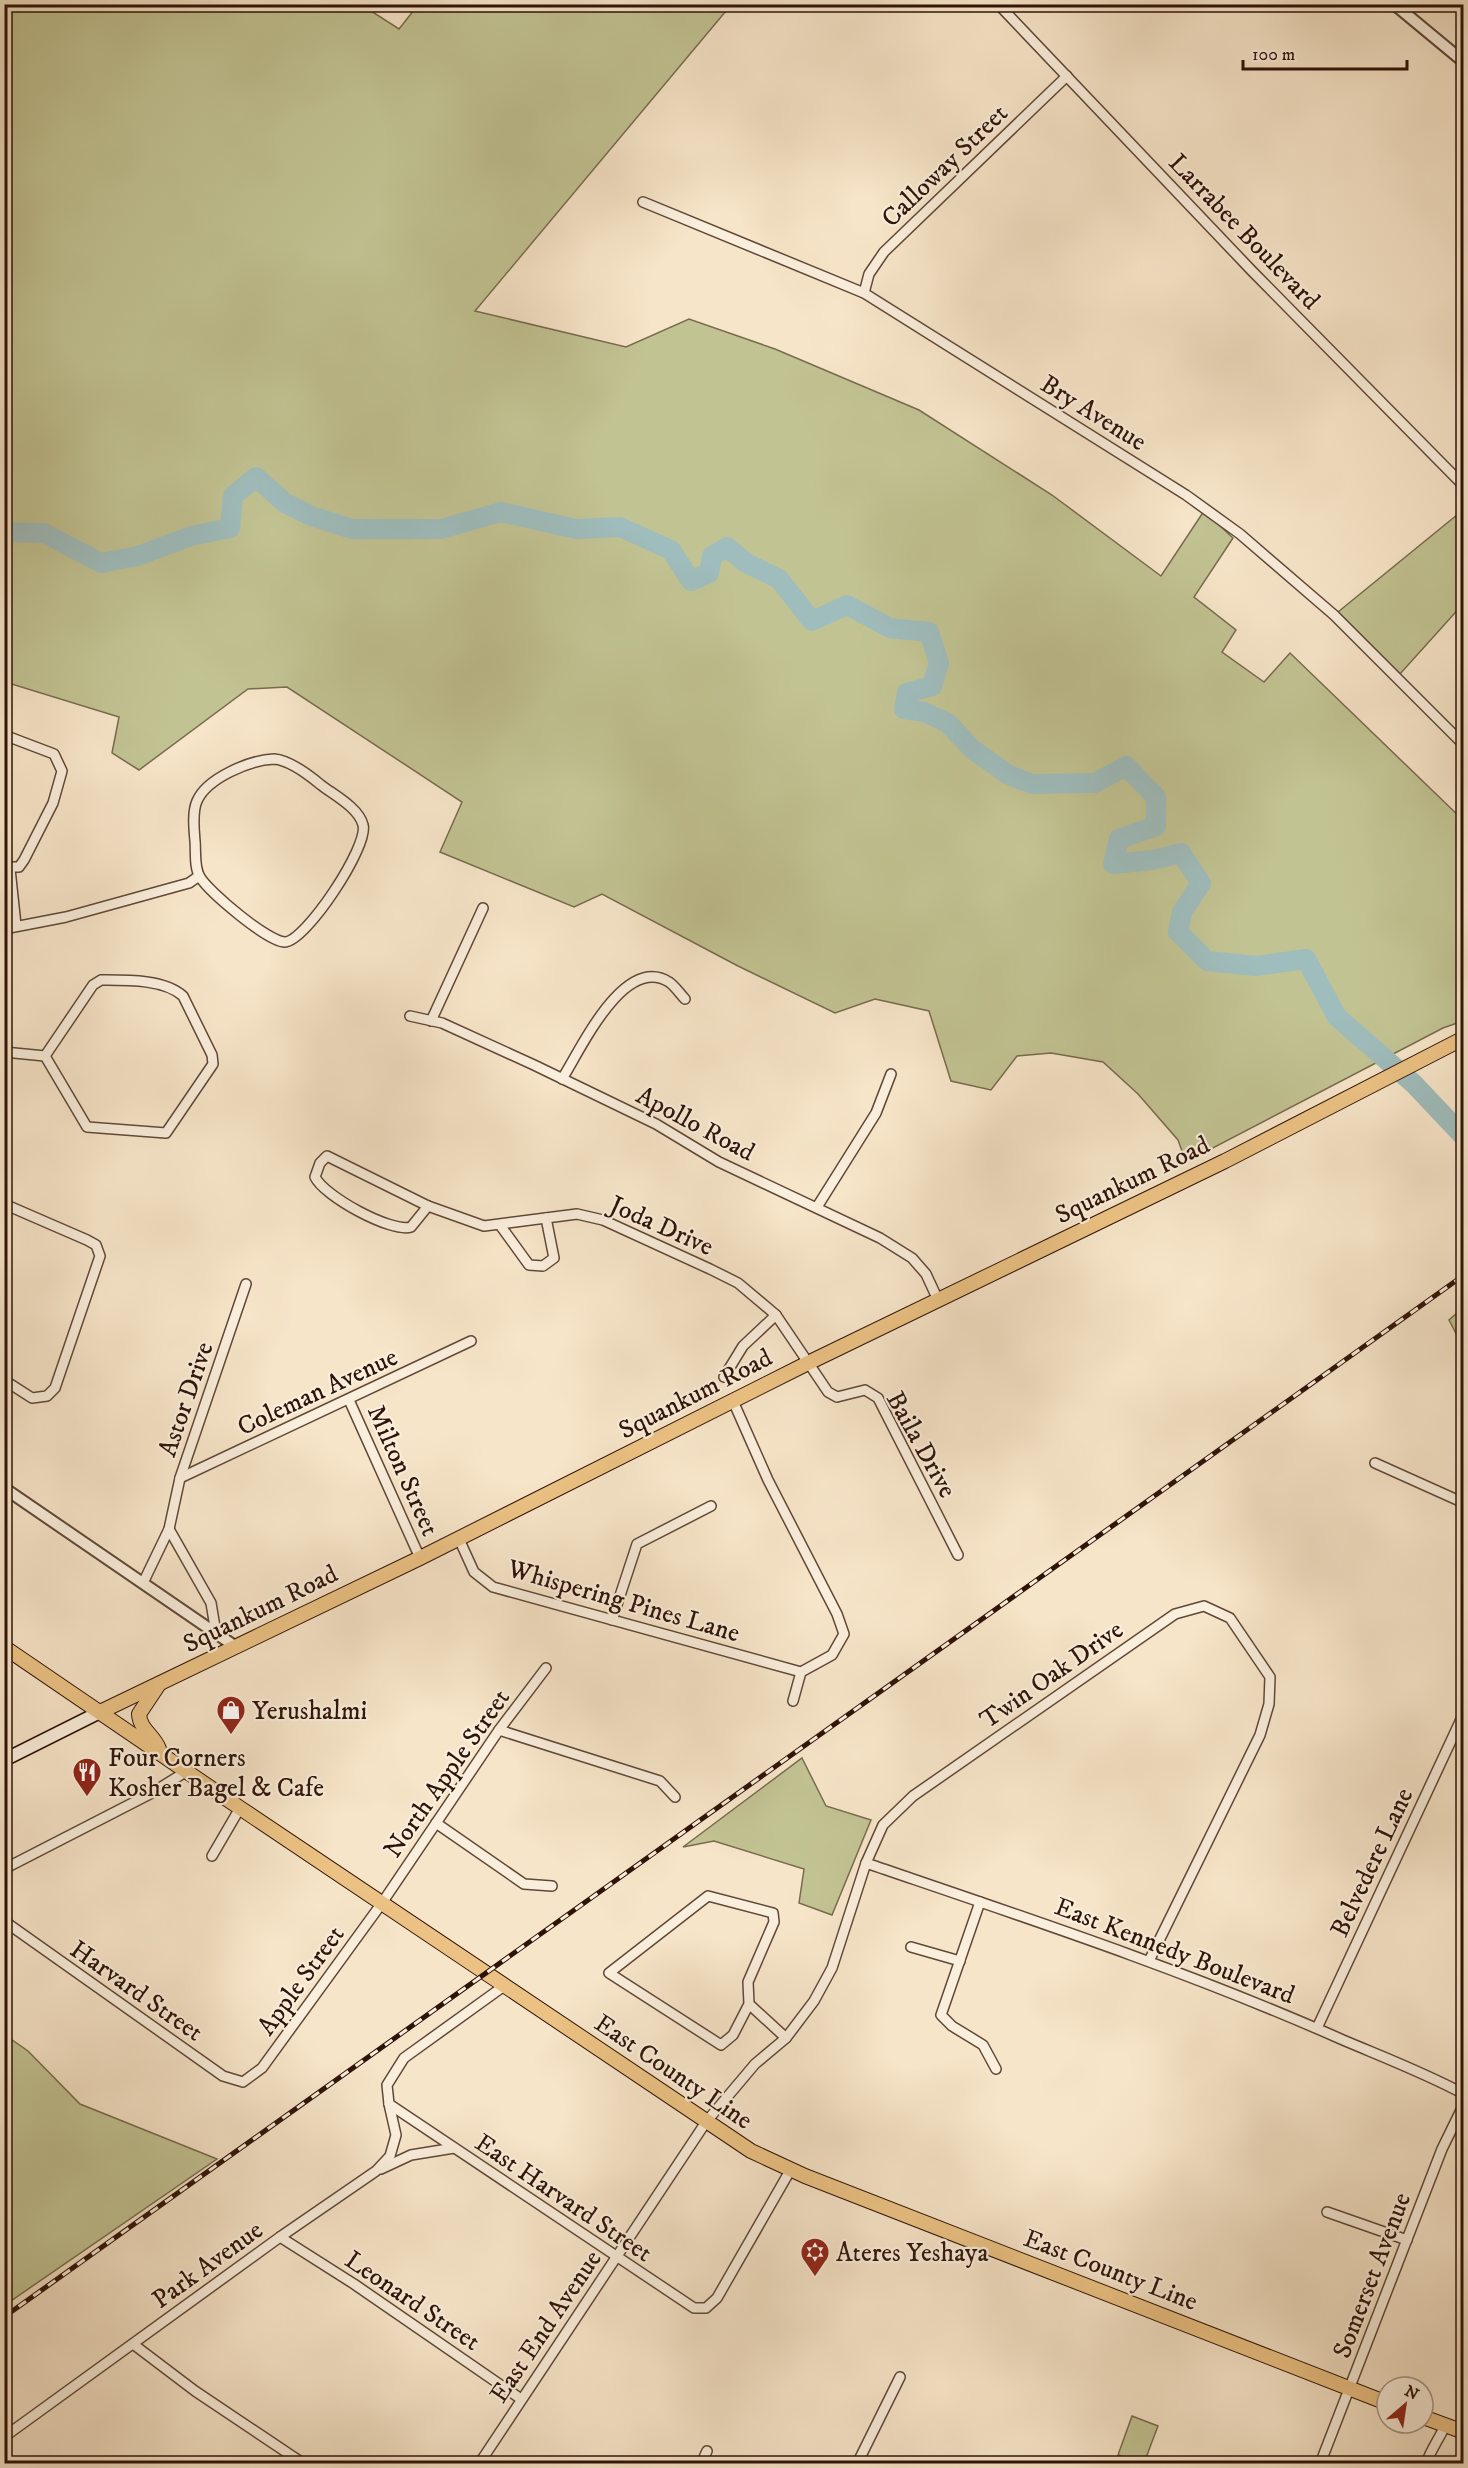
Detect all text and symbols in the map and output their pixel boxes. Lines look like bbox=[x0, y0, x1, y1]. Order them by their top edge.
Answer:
scale bar bbox=[1243, 33, 1406, 71]
text: 100 m bbox=[1252, 44, 1295, 66]
street label: Calloway Street bbox=[875, 97, 1015, 235]
street label: Larrabee Boulevard bbox=[1161, 147, 1327, 317]
street label: Bry Avenue bbox=[1034, 368, 1152, 459]
street label: Apollo Road bbox=[630, 1079, 760, 1169]
street label: Squankum Road bbox=[1050, 1129, 1215, 1232]
street label: Joda Drive bbox=[603, 1188, 718, 1264]
street label: Astor Drive bbox=[151, 1338, 221, 1461]
street label: Coleman Avenue bbox=[232, 1341, 403, 1444]
street label: Squankum Road bbox=[613, 1342, 778, 1447]
street label: Baila Drive bbox=[878, 1386, 963, 1504]
street label: Milton Street bbox=[359, 1400, 446, 1541]
street label: Whispering Pines Lane bbox=[503, 1552, 743, 1650]
street label: Squankum Road bbox=[178, 1558, 343, 1661]
street label: Twin Oak Drive bbox=[974, 1614, 1130, 1737]
street label: North Apple Street bbox=[377, 1683, 518, 1865]
shop icon: Yerushalmi bbox=[215, 1694, 247, 1736]
place label: Yerushalmi bbox=[252, 1695, 367, 1728]
place label: Four Corners Kosher Bagel & Cafe bbox=[108, 1742, 324, 1805]
restaurant icon: Four Corners Kosher Bagel & Cafe bbox=[71, 1756, 103, 1798]
street label: Belvedere Lane bbox=[1323, 1783, 1421, 1942]
street label: East Kennedy Boulevard bbox=[1050, 1890, 1299, 2012]
street label: Apple Street bbox=[250, 1919, 352, 2042]
street label: Harvard Street bbox=[63, 1933, 209, 2049]
street label: East County Line bbox=[588, 2007, 759, 2137]
street label: East Harvard Street bbox=[468, 2127, 658, 2270]
street label: Somerset Avenue bbox=[1326, 2188, 1419, 2363]
street label: Park Avenue bbox=[146, 2214, 270, 2317]
street label: East County Line bbox=[1019, 2222, 1202, 2319]
synagogue icon: Ateres Yeshaya bbox=[799, 2236, 831, 2278]
place label: Ateres Yeshaya bbox=[836, 2237, 988, 2270]
street label: Leonard Street bbox=[338, 2244, 486, 2359]
street label: East End Avenue bbox=[483, 2244, 610, 2410]
north arrow bbox=[1375, 2375, 1435, 2435]
text: N bbox=[1401, 2381, 1422, 2405]

